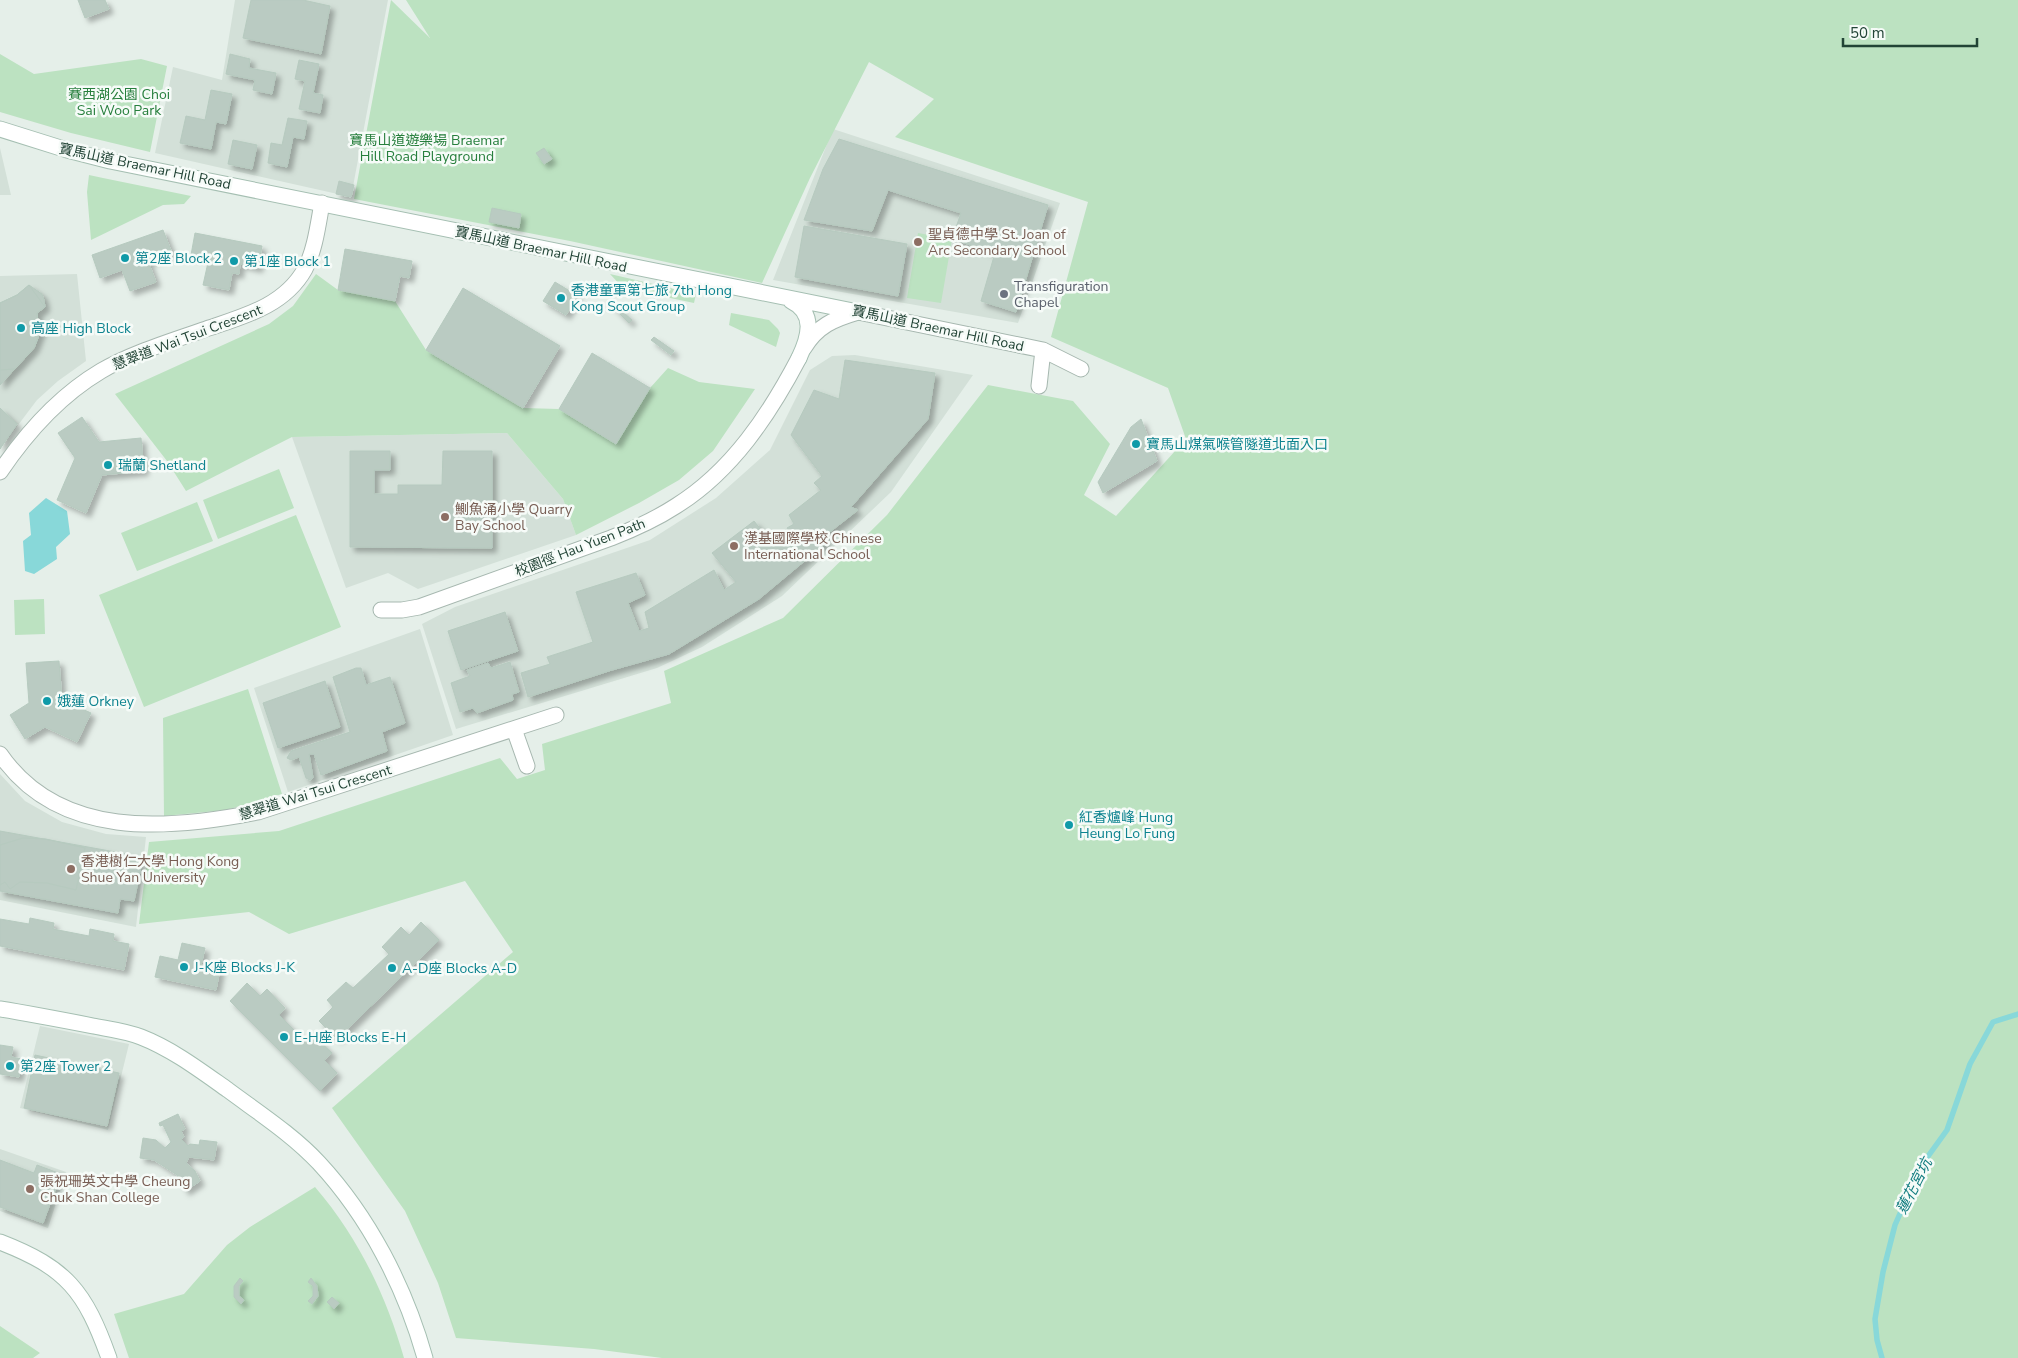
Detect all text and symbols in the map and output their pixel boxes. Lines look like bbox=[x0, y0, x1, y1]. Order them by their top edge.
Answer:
scale bar bbox=[1843, 15, 1977, 47]
text: 50 m bbox=[1850, 23, 1885, 43]
park label: 賽西湖公園 Choi Sai Woo Park bbox=[68, 85, 170, 120]
park label: 寶馬山道遊樂場 Braemar Hill Road Playground bbox=[349, 131, 505, 166]
street label: 寶馬山道 Braemar Hill Road bbox=[57, 139, 233, 194]
street label: 寶馬山道 Braemar Hill Road bbox=[453, 222, 629, 277]
place label: 聖貞德中學 St. Joan of Arc Secondary School bbox=[928, 225, 1067, 260]
marker: 聖貞德中學 St. Joan of Arc Secondary School bbox=[912, 236, 924, 248]
place label: 第2座 Block 2 bbox=[135, 249, 222, 268]
marker: 第2座 Block 2 bbox=[119, 252, 131, 264]
place label: 第1座 Block 1 bbox=[244, 252, 331, 271]
marker: 第1座 Block 1 bbox=[228, 255, 240, 267]
place label: Transfiguration Chapel bbox=[1014, 277, 1109, 312]
place label: 香港童軍第七旅 7th Hong Kong Scout Group bbox=[571, 281, 732, 316]
marker: Transfiguration Chapel bbox=[998, 288, 1010, 300]
marker: 香港童軍第七旅 7th Hong Kong Scout Group bbox=[555, 292, 567, 304]
street label: 慧翠道 Wai Tsui Crescent bbox=[110, 300, 265, 375]
street label: 寶馬山道 Braemar Hill Road bbox=[850, 301, 1026, 356]
place label: 高座 High Block bbox=[31, 319, 132, 338]
marker: 高座 High Block bbox=[15, 322, 27, 334]
place label: 寶馬山煤氣喉管隧道北面入口 bbox=[1146, 435, 1328, 454]
marker: 寶馬山煤氣喉管隧道北面入口 bbox=[1130, 438, 1142, 450]
place label: 瑞蘭 Shetland bbox=[118, 456, 206, 475]
marker: 瑞蘭 Shetland bbox=[102, 459, 114, 471]
place label: 鰂魚涌小學 Quarry Bay School bbox=[455, 500, 573, 535]
marker: 鰂魚涌小學 Quarry Bay School bbox=[439, 511, 451, 523]
street label: 校園徑 Hau Yuen Path bbox=[512, 514, 648, 581]
place label: 漢基國際學校 Chinese International School bbox=[744, 529, 882, 564]
marker: 漢基國際學校 Chinese International School bbox=[728, 540, 740, 552]
place label: 娥蓮 Orkney bbox=[57, 692, 135, 711]
marker: 娥蓮 Orkney bbox=[41, 695, 53, 707]
street label: 慧翠道 Wai Tsui Crescent bbox=[237, 760, 394, 825]
place label: 紅香爐峰 Hung Heung Lo Fung bbox=[1079, 808, 1175, 843]
marker: 紅香爐峰 Hung Heung Lo Fung bbox=[1063, 819, 1075, 831]
place label: 香港樹仁大學 Hong Kong Shue Yan University bbox=[81, 852, 239, 887]
marker: 香港樹仁大學 Hong Kong Shue Yan University bbox=[65, 863, 77, 875]
place label: J-K座 Blocks J-K bbox=[193, 958, 295, 977]
place label: A-D座 Blocks A-D bbox=[402, 959, 517, 978]
marker: J-K座 Blocks J-K bbox=[178, 961, 190, 973]
marker: A-D座 Blocks A-D bbox=[386, 962, 398, 974]
place label: E-H座 Blocks E-H bbox=[294, 1028, 406, 1047]
marker: E-H座 Blocks E-H bbox=[278, 1031, 290, 1043]
place label: 第2座 Tower 2 bbox=[20, 1057, 111, 1076]
marker: 第2座 Tower 2 bbox=[4, 1060, 16, 1072]
water label: 蓮花宮坑 bbox=[1891, 1153, 1937, 1217]
place label: 張祝珊英文中學 Cheung Chuk Shan College bbox=[40, 1172, 190, 1207]
marker: 張祝珊英文中學 Cheung Chuk Shan College bbox=[24, 1183, 36, 1195]

